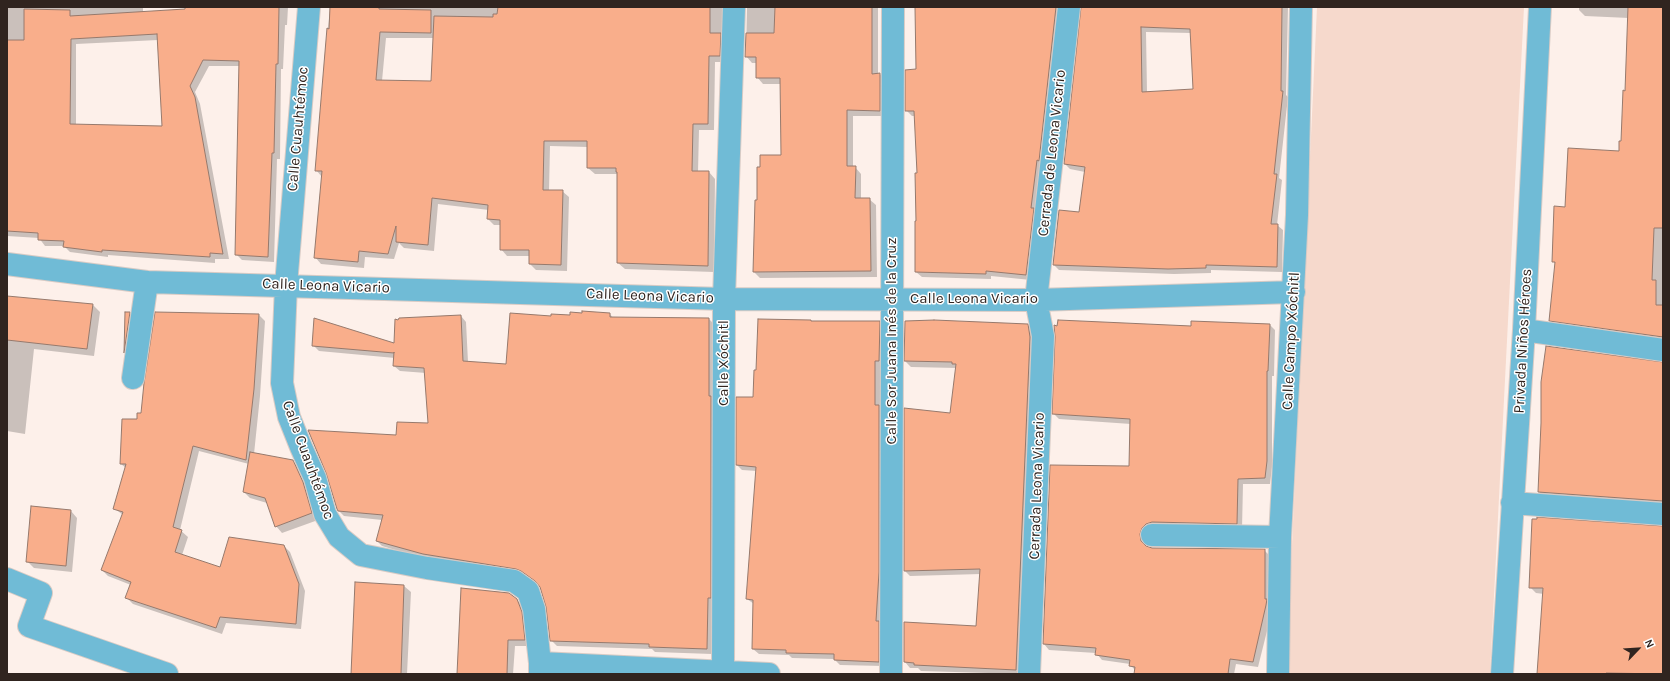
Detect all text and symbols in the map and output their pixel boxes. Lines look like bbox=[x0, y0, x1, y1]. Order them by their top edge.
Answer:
street label: Calle Cuauhtémoc bbox=[284, 66, 312, 192]
street label: Cerrada de Leona Vicario bbox=[1034, 69, 1070, 237]
street label: Calle Sor Juana Inés de la Cruz bbox=[883, 237, 901, 445]
street label: Privada Niños Héroes bbox=[1510, 268, 1536, 414]
street label: Calle Campo Xóchitl bbox=[1278, 272, 1304, 410]
street label: Calle Leona Vicario bbox=[262, 275, 390, 297]
street label: Calle Leona Vicario bbox=[586, 285, 714, 307]
street label: Calle Leona Vicario bbox=[910, 290, 1038, 308]
street label: Calle Xóchitl bbox=[715, 320, 733, 406]
street label: Calle Cuauhtémoc bbox=[278, 398, 338, 522]
street label: Cerrada Leona Vicario bbox=[1025, 412, 1049, 560]
north arrow bbox=[1618, 629, 1658, 669]
text: N bbox=[1642, 637, 1657, 650]

